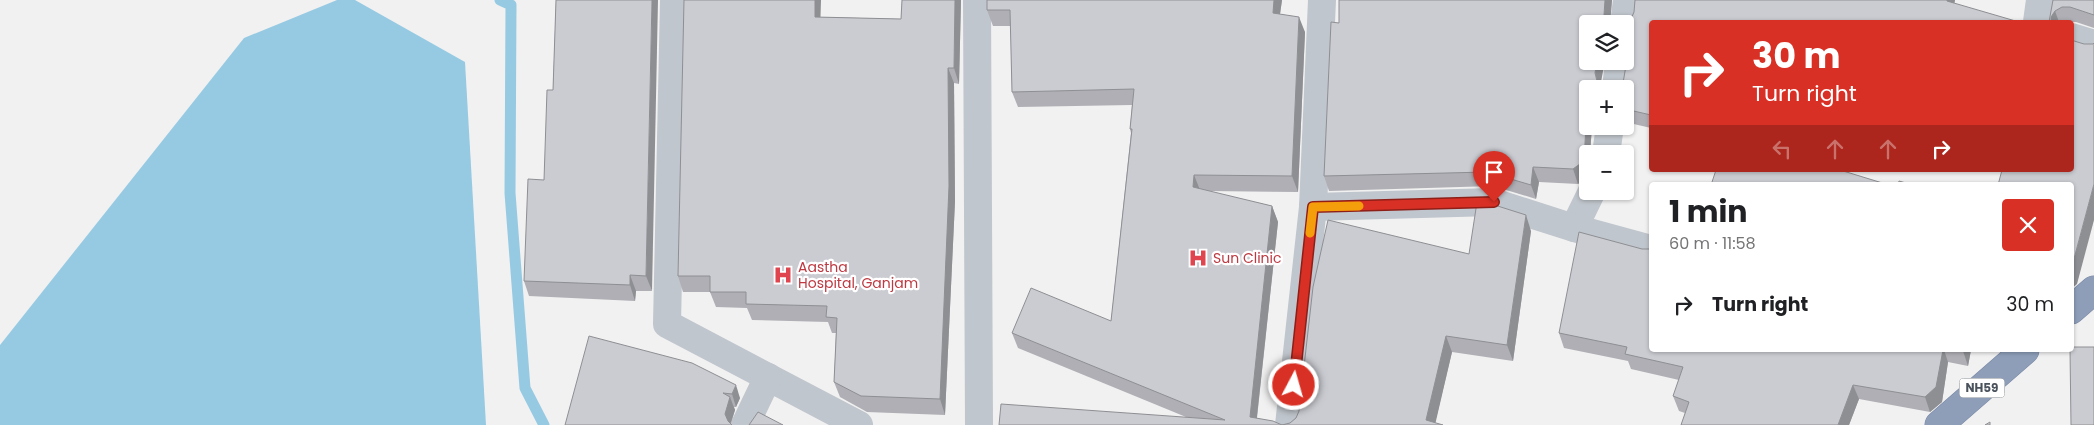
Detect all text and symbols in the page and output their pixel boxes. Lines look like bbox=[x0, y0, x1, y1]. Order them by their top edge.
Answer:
map controls bbox=[1579, 15, 1634, 200]
button: layers bbox=[1579, 15, 1634, 70]
text: 30 m bbox=[1752, 31, 1840, 80]
icon: right bbox=[1669, 40, 1734, 105]
text: Turn right bbox=[1752, 78, 1857, 109]
button: + bbox=[1579, 80, 1634, 135]
icon: left bbox=[1768, 135, 1796, 163]
icon: ahead bbox=[1821, 135, 1849, 163]
icon: ahead bbox=[1874, 135, 1902, 163]
icon: right bbox=[1927, 135, 1955, 163]
button: − bbox=[1579, 145, 1634, 200]
pin bbox=[1473, 151, 1515, 202]
icon: arrive bbox=[1480, 158, 1508, 186]
text: 1 min bbox=[1669, 190, 1747, 233]
button: close bbox=[2002, 199, 2054, 251]
text: 60 m · 11:58 bbox=[1669, 232, 1756, 255]
hospital icon: Sun Clinic bbox=[1187, 247, 1209, 269]
place label: Sun Clinic bbox=[1213, 248, 1281, 268]
place label: Aastha Hospital, Ganjam bbox=[798, 257, 918, 293]
hospital icon: Aastha Hospital, Ganjam bbox=[772, 264, 794, 286]
icon: right bbox=[1669, 291, 1697, 319]
text: Turn right bbox=[1712, 291, 1808, 318]
text: 30 m bbox=[2006, 291, 2054, 318]
position arrow bbox=[1267, 358, 1319, 410]
road number: NH59 bbox=[1960, 378, 2004, 398]

